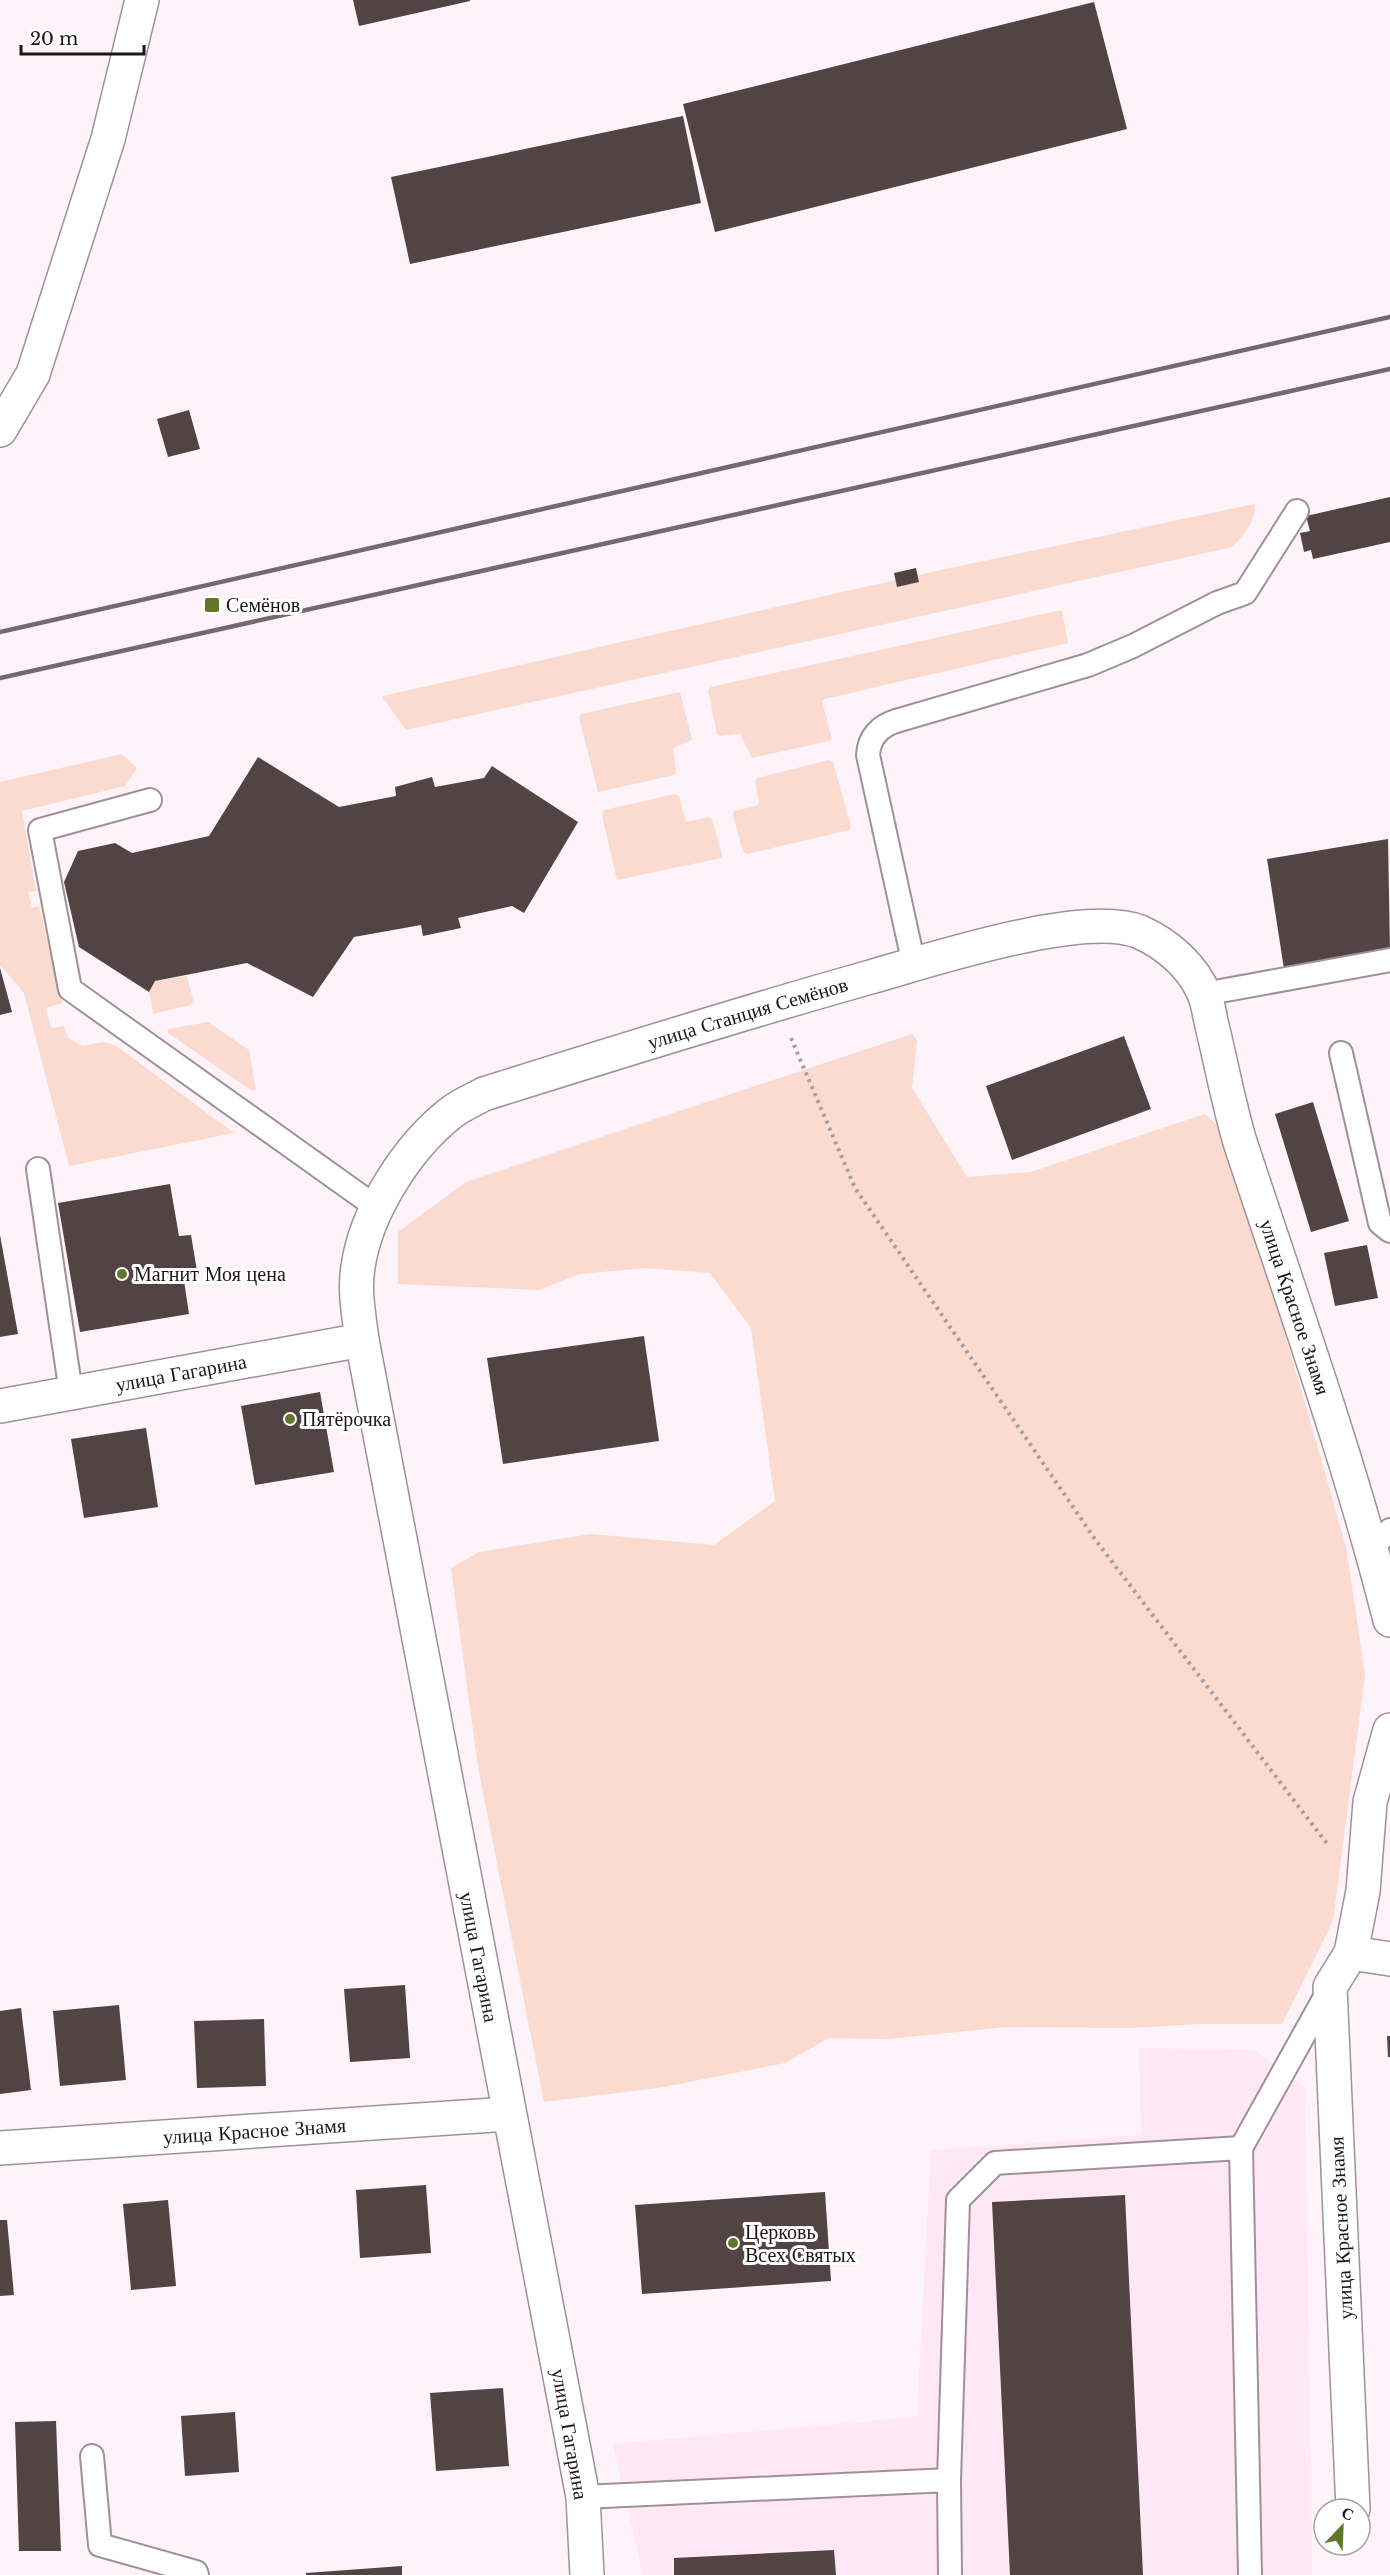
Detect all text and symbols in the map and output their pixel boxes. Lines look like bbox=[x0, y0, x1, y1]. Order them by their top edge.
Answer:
scale bar bbox=[21, 18, 144, 56]
text: 20 m bbox=[30, 28, 78, 50]
place label: Семёнов bbox=[226, 593, 300, 617]
marker: Семёнов bbox=[203, 596, 221, 614]
street label: улица Станция Семёнов bbox=[645, 972, 850, 1054]
street label: улица Красное Знамя bbox=[1255, 1216, 1335, 1398]
place label: Магнит Моя цена bbox=[134, 1262, 286, 1286]
marker: Магнит Моя цена bbox=[115, 1267, 129, 1281]
street label: улица Гагарина bbox=[114, 1349, 248, 1397]
place label: Пятёрочка bbox=[302, 1407, 391, 1431]
marker: Пятёрочка bbox=[283, 1412, 297, 1426]
street label: улица Гагарина bbox=[455, 1890, 503, 2024]
street label: улица Красное Знамя bbox=[162, 2113, 347, 2149]
street label: улица Красное Знамя bbox=[1324, 2136, 1358, 2320]
place label: Церковь Всех Святых bbox=[745, 2220, 856, 2267]
marker: Церковь Всех Святых bbox=[726, 2236, 740, 2250]
street label: улица Гагарина bbox=[547, 2367, 593, 2501]
north arrow bbox=[1312, 2497, 1372, 2557]
text: С bbox=[1339, 2502, 1357, 2525]

